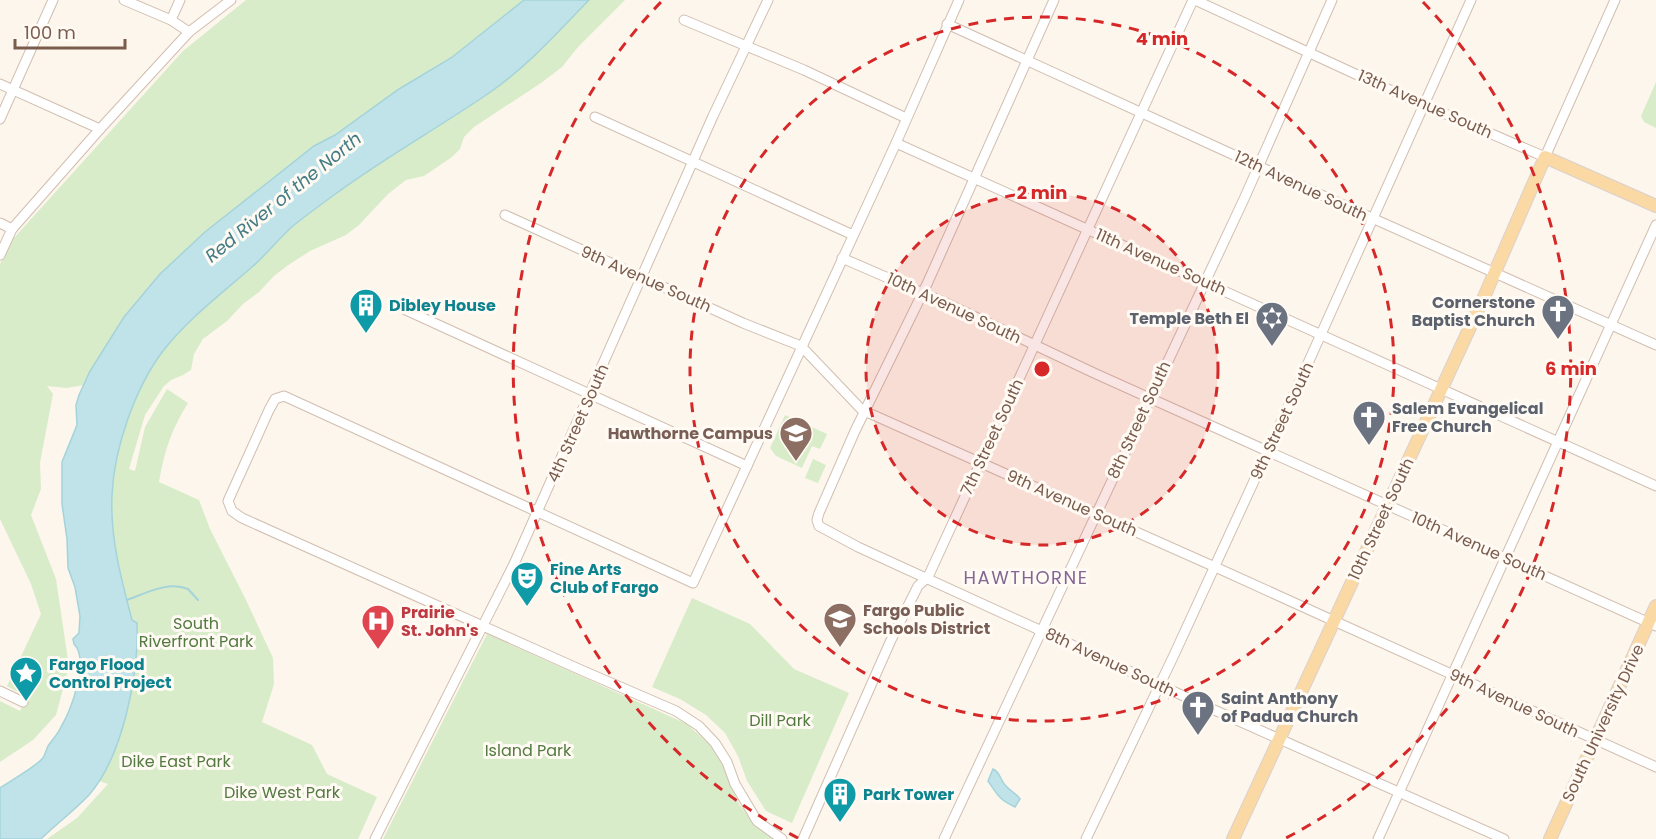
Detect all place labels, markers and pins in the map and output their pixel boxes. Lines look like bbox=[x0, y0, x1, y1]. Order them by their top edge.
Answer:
building icon: Dibley House bbox=[348, 287, 384, 334]
place label: Cornerstone Baptist Church bbox=[1412, 291, 1535, 332]
church icon: Cornerstone Baptist Church bbox=[1540, 293, 1576, 340]
place label: Dibley House bbox=[389, 294, 496, 317]
synagogue icon: Temple Beth El bbox=[1254, 300, 1290, 347]
place label: Temple Beth El bbox=[1129, 307, 1249, 330]
centre of rings bbox=[1032, 359, 1052, 379]
place label: Salem Evangelical Free Church bbox=[1392, 397, 1543, 438]
church icon: Salem Evangelical Free Church bbox=[1351, 399, 1387, 446]
school or university icon: Hawthorne Campus bbox=[778, 415, 814, 462]
place label: Hawthorne Campus bbox=[608, 422, 773, 445]
place label: Fine Arts Club of Fargo bbox=[550, 558, 659, 599]
theatre icon: Fine Arts Club of Fargo bbox=[509, 560, 545, 607]
place label: Fargo Public Schools District bbox=[863, 599, 990, 640]
place label: Prairie St. John's bbox=[401, 601, 479, 642]
school or university icon: Fargo Public Schools District bbox=[822, 601, 858, 648]
hospital icon: Prairie St. John's bbox=[360, 603, 396, 650]
place label: Fargo Flood Control Project bbox=[49, 653, 172, 694]
place icon: Fargo Flood Control Project bbox=[8, 655, 44, 702]
place label: Saint Anthony of Padua Church bbox=[1221, 687, 1358, 728]
church icon: Saint Anthony of Padua Church bbox=[1180, 689, 1216, 736]
building icon: Park Tower bbox=[822, 776, 858, 823]
place label: Park Tower bbox=[863, 783, 954, 806]

